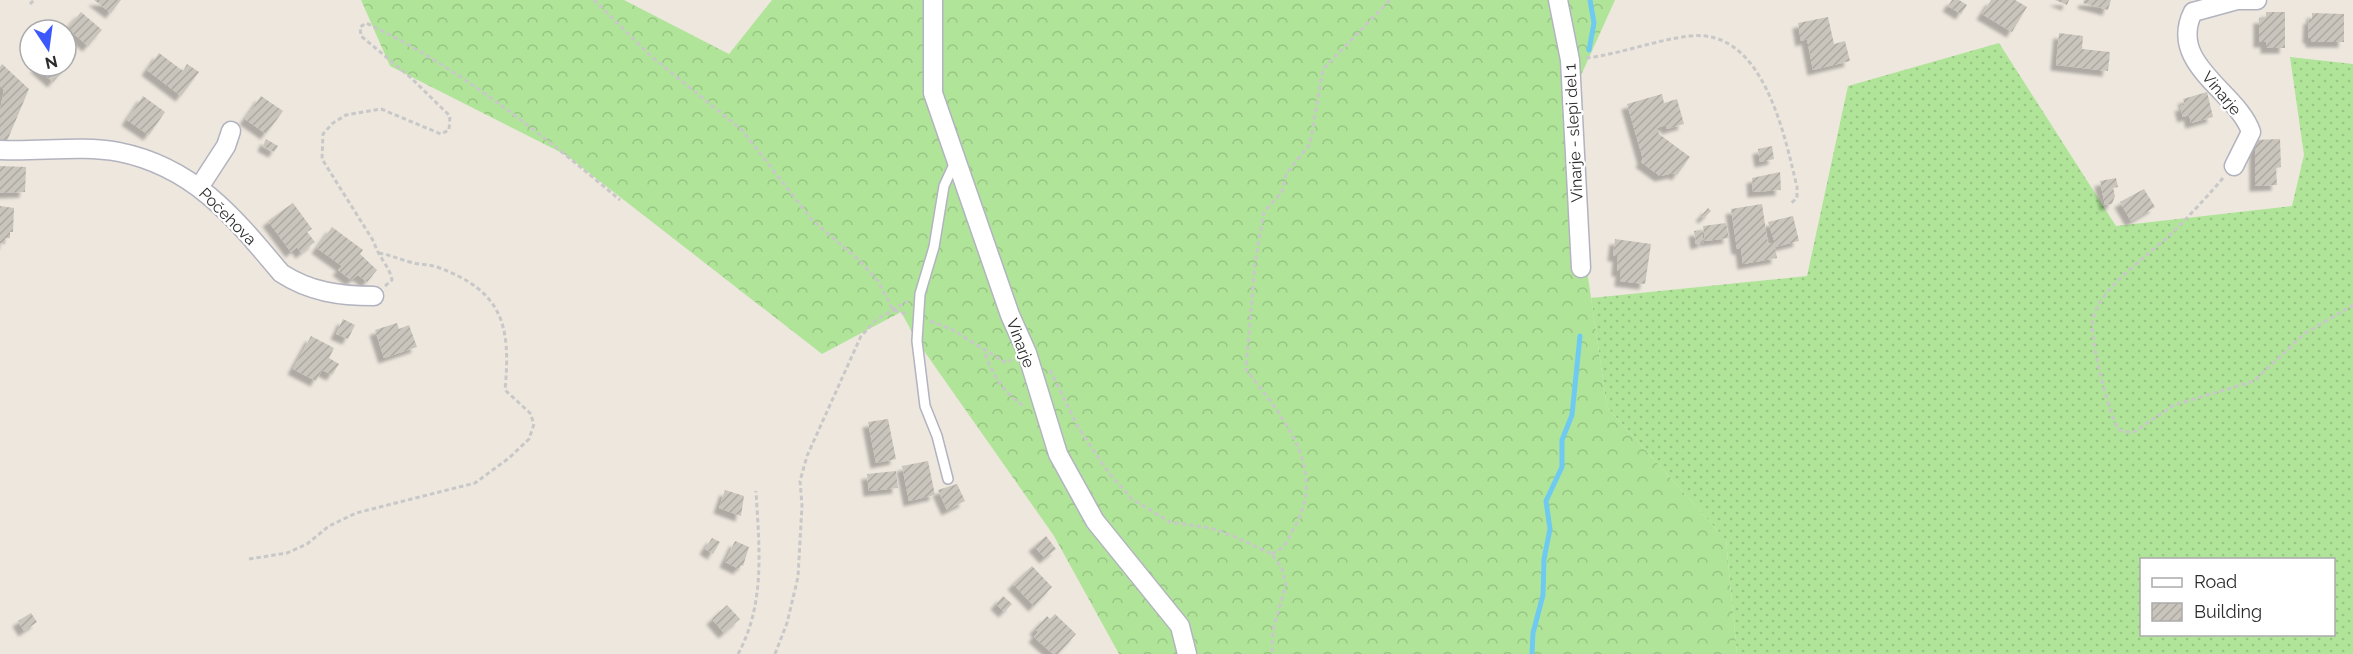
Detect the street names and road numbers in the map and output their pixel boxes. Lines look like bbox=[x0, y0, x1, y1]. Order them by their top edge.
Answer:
street label: Vinarje - slepi del 1 bbox=[1560, 63, 1587, 203]
street label: Vinarje bbox=[2198, 68, 2245, 119]
street label: Počehova bbox=[195, 184, 260, 249]
street label: Vinarje bbox=[1003, 316, 1039, 370]

